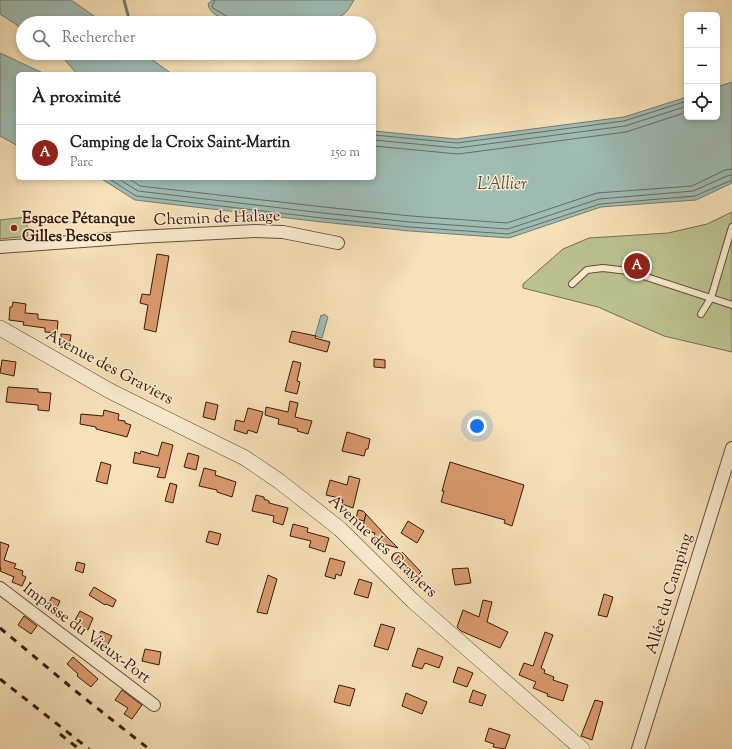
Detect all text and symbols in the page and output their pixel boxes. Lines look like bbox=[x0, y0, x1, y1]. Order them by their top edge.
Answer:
map controls bbox=[684, 12, 720, 120]
button: + bbox=[684, 12, 720, 48]
search box bbox=[16, 16, 376, 60]
icon: search bbox=[30, 27, 52, 49]
text: Rechercher bbox=[62, 28, 135, 49]
button: − bbox=[684, 48, 720, 84]
button: locate bbox=[684, 84, 720, 120]
text: À proximité bbox=[32, 86, 121, 110]
text: Camping de la Croix Saint-Martin bbox=[70, 133, 290, 154]
text: A bbox=[40, 144, 50, 162]
text: 150 m bbox=[331, 144, 360, 162]
text: Parc bbox=[70, 154, 94, 172]
water label: L'Allier bbox=[477, 173, 527, 197]
street label: Chemin de Halage bbox=[153, 205, 281, 233]
place label: Espace Pétanque Gilles Bescos bbox=[22, 208, 136, 249]
marker: Espace Pétanque Gilles Bescos bbox=[9, 223, 19, 233]
pin: A bbox=[624, 251, 650, 281]
street label: Avenue des Graviers bbox=[41, 325, 177, 411]
your location bbox=[467, 416, 487, 436]
street label: Avenue des Graviers bbox=[322, 490, 442, 604]
street label: Allée du Camping bbox=[641, 531, 699, 657]
street label: Impasse du Vieux-Port bbox=[17, 578, 155, 690]

